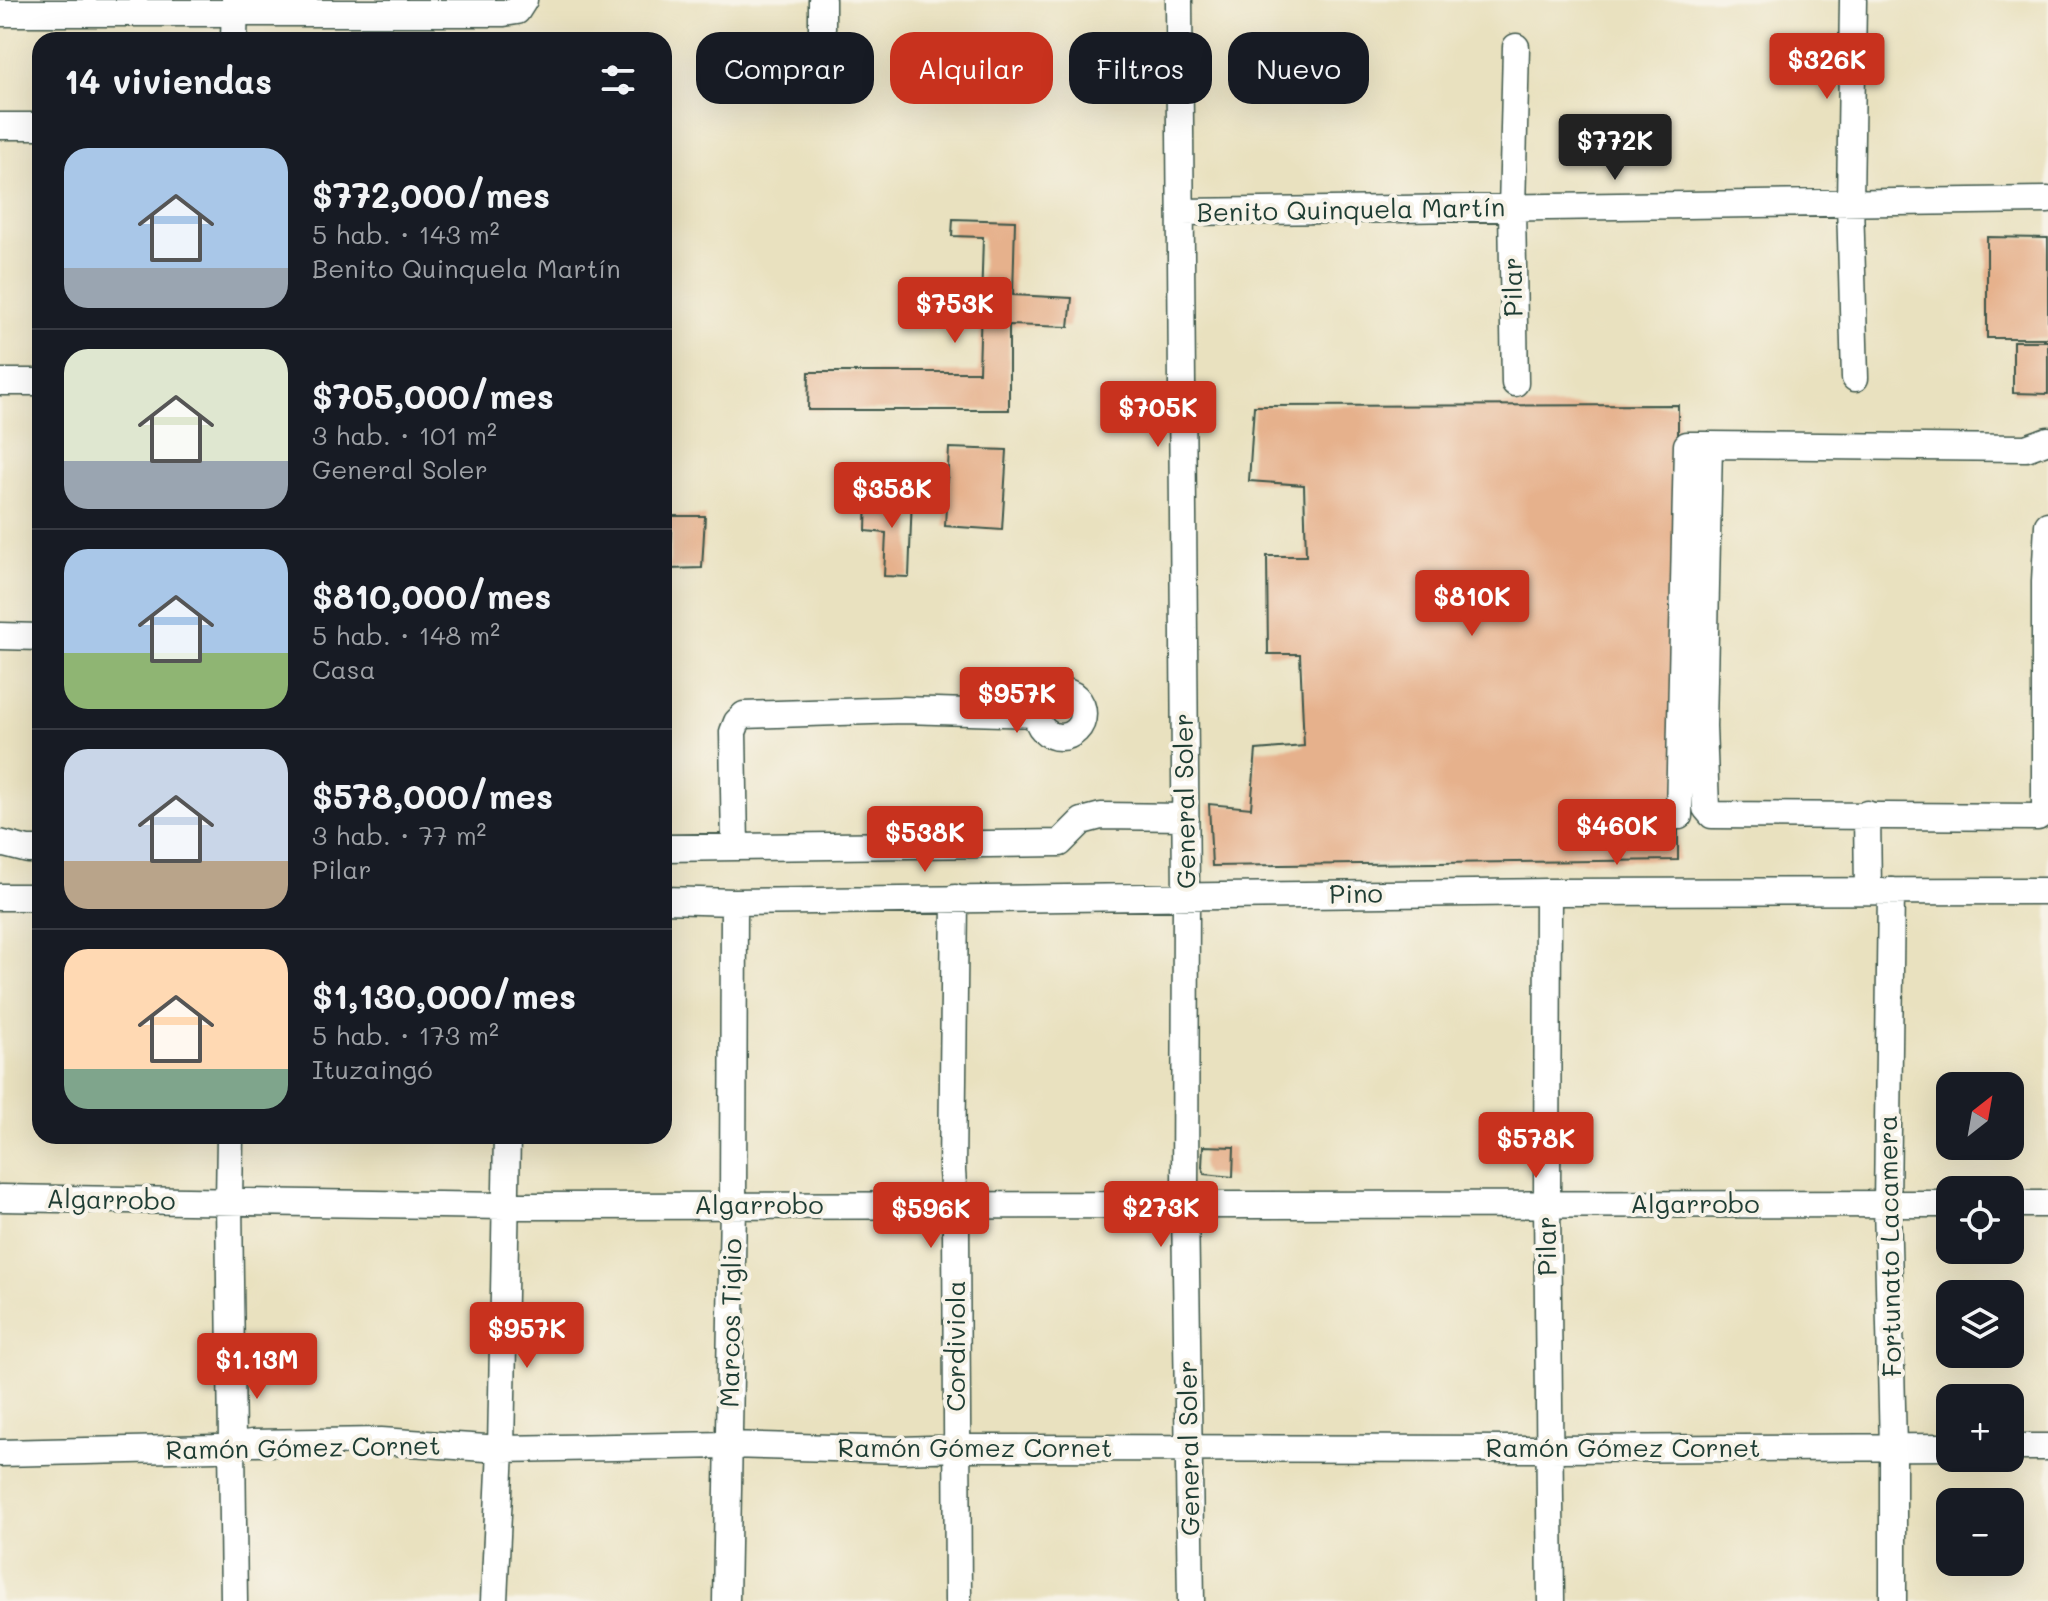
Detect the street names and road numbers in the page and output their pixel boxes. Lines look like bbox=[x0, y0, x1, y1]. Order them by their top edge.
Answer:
street label: Benito Quinquela Martín bbox=[1196, 189, 1506, 229]
street label: Pilar bbox=[1494, 257, 1530, 317]
street label: General Soler bbox=[1165, 713, 1203, 889]
street label: Pino bbox=[1329, 876, 1383, 910]
street label: Fortunato Lacamera bbox=[1870, 1115, 1908, 1377]
street label: Algarrobo bbox=[46, 1181, 176, 1217]
street label: Algarrobo bbox=[1630, 1186, 1760, 1220]
street label: Algarrobo bbox=[694, 1187, 824, 1221]
street label: Pilar bbox=[1528, 1216, 1564, 1276]
street label: Marcos Tiglio bbox=[712, 1238, 748, 1408]
street label: Cordiviola bbox=[938, 1280, 972, 1412]
street label: General Soler bbox=[1169, 1360, 1207, 1536]
street label: Ramón Gómez Cornet bbox=[165, 1428, 441, 1466]
street label: Ramón Gómez Cornet bbox=[838, 1430, 1112, 1464]
street label: Ramón Gómez Cornet bbox=[1486, 1430, 1760, 1464]

